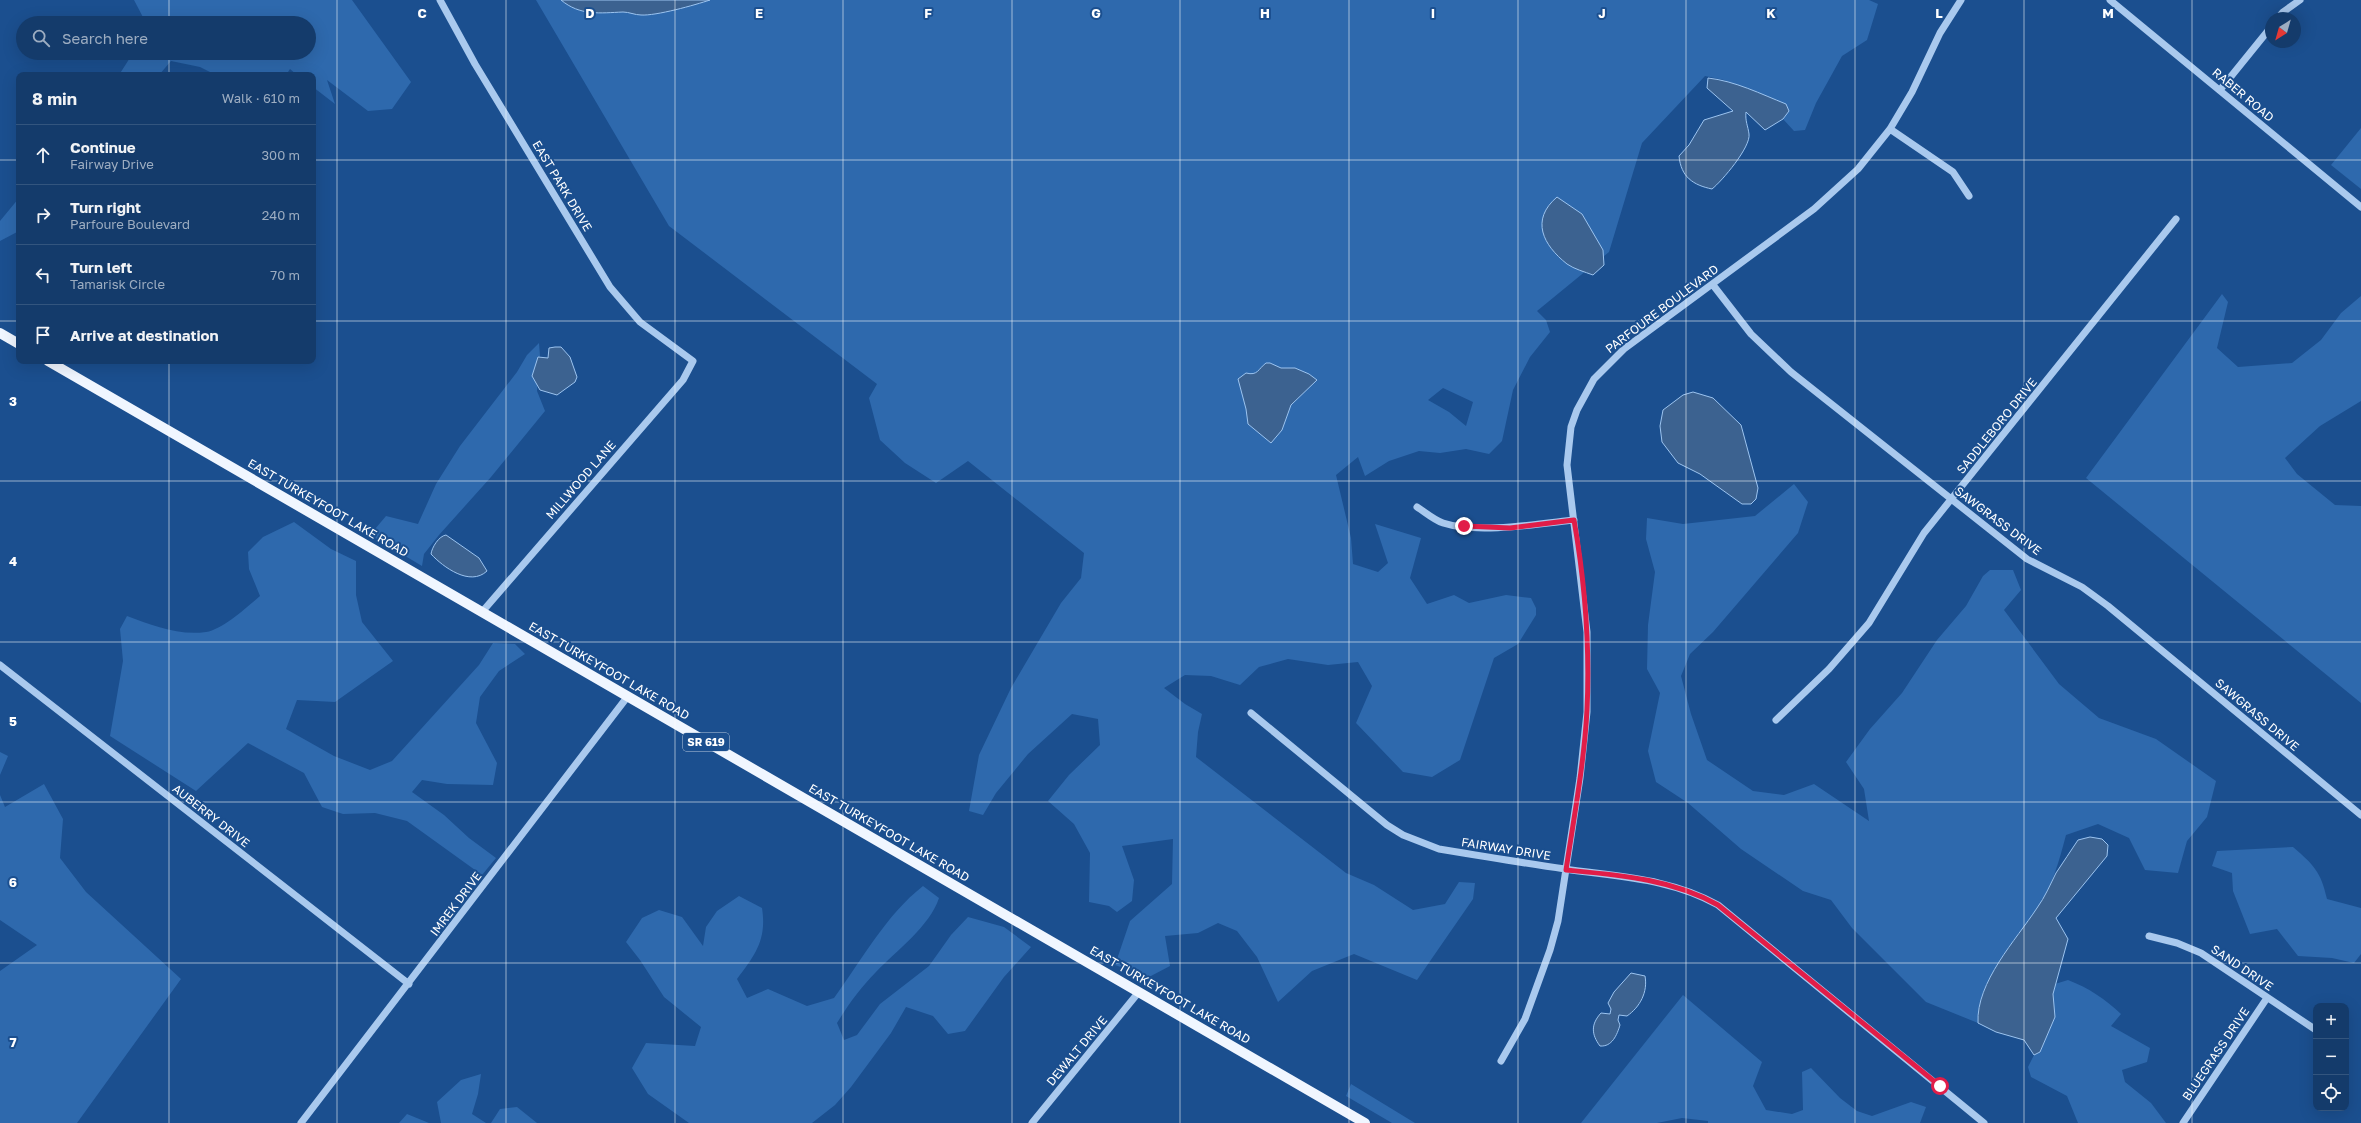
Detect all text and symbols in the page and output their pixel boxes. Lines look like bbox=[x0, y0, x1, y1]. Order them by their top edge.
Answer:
text: C bbox=[417, 5, 427, 21]
text: D bbox=[585, 5, 595, 21]
text: E bbox=[755, 5, 763, 21]
text: F bbox=[924, 5, 932, 21]
text: G bbox=[1091, 5, 1101, 21]
text: H bbox=[1260, 5, 1270, 21]
text: I bbox=[1431, 5, 1435, 21]
text: J bbox=[1598, 5, 1606, 21]
text: K bbox=[1766, 5, 1776, 21]
text: L bbox=[1935, 5, 1943, 21]
text: M bbox=[2102, 5, 2114, 21]
north arrow bbox=[2265, 12, 2301, 48]
search box bbox=[16, 16, 316, 60]
icon: search bbox=[30, 27, 52, 49]
text: Search here bbox=[62, 29, 148, 47]
street label: RABER ROAD bbox=[2209, 64, 2277, 125]
text: 8 min bbox=[32, 88, 77, 109]
text: Walk · 610 m bbox=[222, 90, 300, 106]
text: Continue bbox=[70, 138, 136, 156]
street label: EAST PARK DRIVE bbox=[529, 138, 595, 234]
icon: ahead bbox=[32, 144, 54, 166]
text: 300 m bbox=[262, 147, 300, 163]
text: Fairway Drive bbox=[70, 156, 154, 172]
text: Turn right bbox=[70, 198, 141, 216]
icon: right bbox=[32, 204, 54, 226]
text: 240 m bbox=[262, 207, 300, 223]
text: Parfoure Boulevard bbox=[70, 216, 190, 232]
text: Turn left bbox=[70, 258, 132, 276]
street label: PARFOURE BOULEVARD bbox=[1602, 261, 1721, 356]
icon: left bbox=[32, 264, 54, 286]
text: 70 m bbox=[270, 267, 300, 283]
text: Tamarisk Circle bbox=[70, 276, 165, 292]
icon: arrive bbox=[32, 324, 54, 346]
text: Arrive at destination bbox=[70, 326, 219, 344]
street label: SADDLEBORO DRIVE bbox=[1953, 375, 2040, 477]
text: 3 bbox=[9, 393, 17, 409]
street label: MILLWOOD LANE bbox=[542, 437, 619, 522]
street label: EAST TURKEYFOOT LAKE ROAD bbox=[245, 455, 411, 560]
street label: SAWGRASS DRIVE bbox=[1952, 483, 2045, 558]
route end bbox=[1455, 517, 1473, 535]
text: 4 bbox=[9, 553, 17, 569]
street label: EAST TURKEYFOOT LAKE ROAD bbox=[526, 618, 692, 723]
street label: SAWGRASS DRIVE bbox=[2212, 675, 2302, 754]
text: 5 bbox=[9, 713, 17, 729]
road number: SR 619 bbox=[683, 733, 729, 751]
street label: EAST TURKEYFOOT LAKE ROAD bbox=[806, 780, 972, 885]
street label: AUBERRY DRIVE bbox=[170, 781, 253, 850]
street label: FAIRWAY DRIVE bbox=[1460, 834, 1552, 863]
street label: IMREK DRIVE bbox=[427, 869, 485, 939]
text: 6 bbox=[9, 874, 17, 890]
street label: SAND DRIVE bbox=[2208, 941, 2276, 994]
street label: EAST TURKEYFOOT LAKE ROAD bbox=[1087, 942, 1253, 1047]
map controls bbox=[2313, 1003, 2349, 1111]
button: + bbox=[2313, 1003, 2349, 1039]
street label: BLUEGRASS DRIVE bbox=[2179, 1004, 2252, 1103]
street label: DEWALT DRIVE bbox=[1043, 1013, 1110, 1089]
text: 7 bbox=[9, 1034, 17, 1050]
button: − bbox=[2313, 1039, 2349, 1075]
button: locate bbox=[2313, 1075, 2349, 1111]
route start bbox=[1931, 1077, 1949, 1095]

